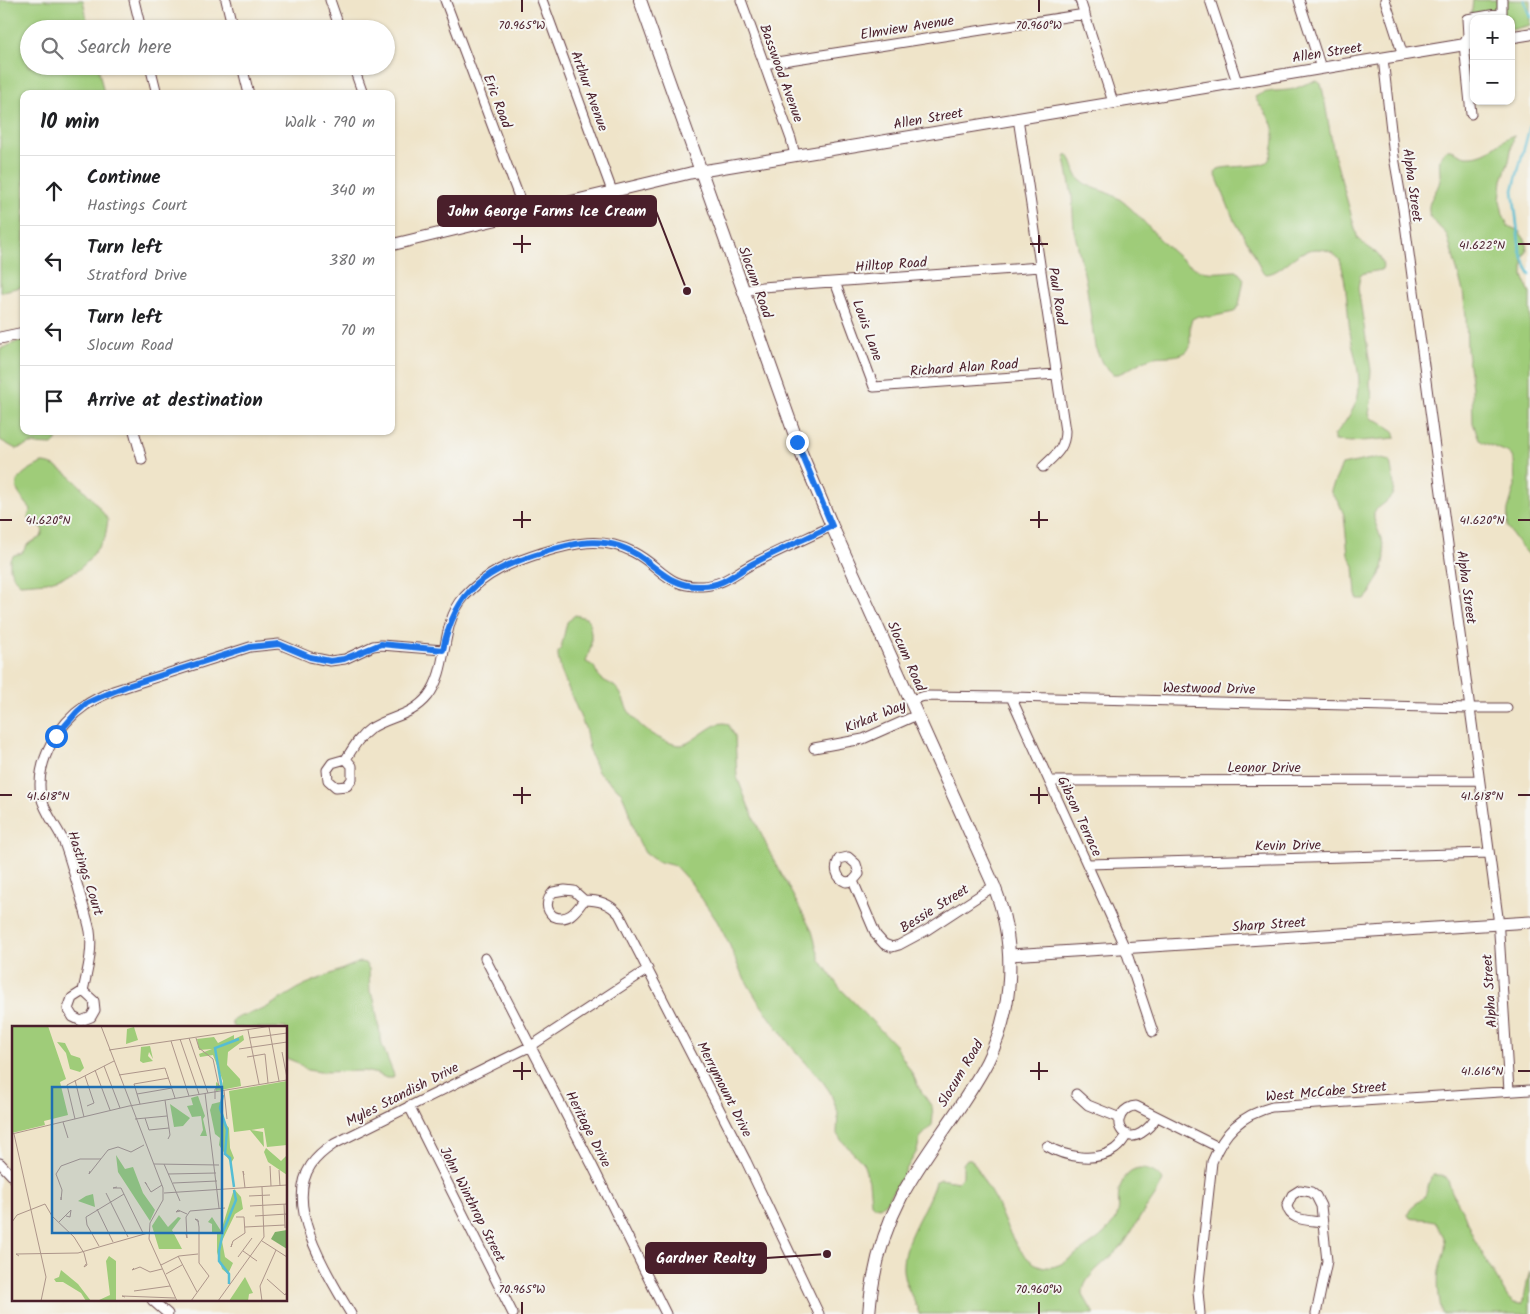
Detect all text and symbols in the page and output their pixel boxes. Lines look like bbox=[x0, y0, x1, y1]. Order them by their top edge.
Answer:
street label: Elmview Avenue bbox=[859, 10, 956, 46]
map controls bbox=[1470, 15, 1515, 105]
button: + bbox=[1470, 15, 1515, 60]
text: 70.965°W bbox=[499, 16, 545, 35]
text: 70.960°W bbox=[1016, 16, 1062, 35]
search box bbox=[20, 20, 395, 75]
street label: Basswood Avenue bbox=[753, 21, 809, 126]
text: Search here bbox=[78, 33, 172, 63]
icon: search bbox=[38, 34, 66, 62]
street label: Allen Street bbox=[1291, 37, 1364, 69]
street label: Arthur Avenue bbox=[564, 48, 614, 135]
button: − bbox=[1470, 60, 1515, 105]
street label: Eric Road bbox=[477, 71, 518, 132]
street label: Allen Street bbox=[892, 102, 965, 136]
text: 10 min bbox=[40, 106, 100, 139]
text: Walk · 790 m bbox=[285, 110, 375, 135]
street label: Alpha Street bbox=[1396, 147, 1428, 224]
text: Continue bbox=[87, 163, 160, 193]
icon: ahead bbox=[40, 177, 68, 205]
text: 340 m bbox=[330, 178, 375, 203]
text: Hastings Court bbox=[87, 193, 187, 218]
callout: John George Farms Ice Cream bbox=[438, 196, 656, 226]
text: John George Farms Ice Cream bbox=[448, 200, 646, 224]
text: Turn left bbox=[87, 233, 162, 263]
text: 41.622°N bbox=[1459, 236, 1505, 255]
street label: Slocum Road bbox=[732, 243, 779, 322]
icon: left bbox=[40, 247, 68, 275]
text: 380 m bbox=[329, 248, 375, 273]
street label: Hilltop Road bbox=[855, 251, 929, 278]
text: Stratford Drive bbox=[87, 263, 187, 288]
street label: Paul Road bbox=[1042, 266, 1073, 328]
street label: Louis Lane bbox=[846, 297, 889, 365]
text: Turn left bbox=[87, 303, 162, 333]
icon: left bbox=[40, 317, 68, 345]
text: 70 m bbox=[340, 318, 375, 343]
text: Slocum Road bbox=[87, 333, 173, 358]
street label: Richard Alan Road bbox=[909, 353, 1020, 383]
text: Arrive at destination bbox=[87, 386, 263, 416]
icon: arrive bbox=[40, 387, 68, 415]
route end bbox=[786, 431, 809, 454]
text: 41.620°N bbox=[25, 511, 71, 530]
text: 41.620°N bbox=[1459, 511, 1505, 530]
street label: Alpha Street bbox=[1450, 549, 1482, 626]
street label: Slocum Road bbox=[881, 618, 932, 696]
street label: Westwood Drive bbox=[1163, 677, 1256, 701]
street label: Kirkat Way bbox=[841, 694, 910, 739]
route start bbox=[45, 725, 68, 748]
street label: Leonor Drive bbox=[1227, 757, 1301, 779]
street label: Gibson Terrace bbox=[1051, 772, 1108, 861]
text: 41.618°N bbox=[26, 787, 70, 806]
text: 41.618°N bbox=[1460, 787, 1504, 806]
street label: Hastings Court bbox=[61, 828, 109, 919]
street label: Kevin Drive bbox=[1255, 834, 1322, 858]
street label: Bessie Street bbox=[896, 879, 974, 939]
street label: Sharp Street bbox=[1231, 911, 1307, 939]
street label: Alpha Street bbox=[1476, 953, 1504, 1029]
inset map bbox=[12, 1026, 288, 1302]
street label: Slocum Road bbox=[932, 1035, 990, 1111]
street label: Merrymount Drive bbox=[690, 1038, 758, 1142]
street label: Myles Standish Drive bbox=[342, 1057, 463, 1133]
text: 41.616°N bbox=[1461, 1062, 1503, 1081]
street label: West McCabe Street bbox=[1265, 1076, 1388, 1108]
street label: Heritage Drive bbox=[559, 1087, 617, 1172]
street label: John Winthrop Street bbox=[433, 1143, 511, 1267]
callout: Gardner Realty bbox=[646, 1243, 766, 1273]
text: Gardner Realty bbox=[656, 1247, 756, 1271]
text: 70.965°W bbox=[499, 1280, 545, 1299]
text: 70.960°W bbox=[1016, 1280, 1062, 1299]

